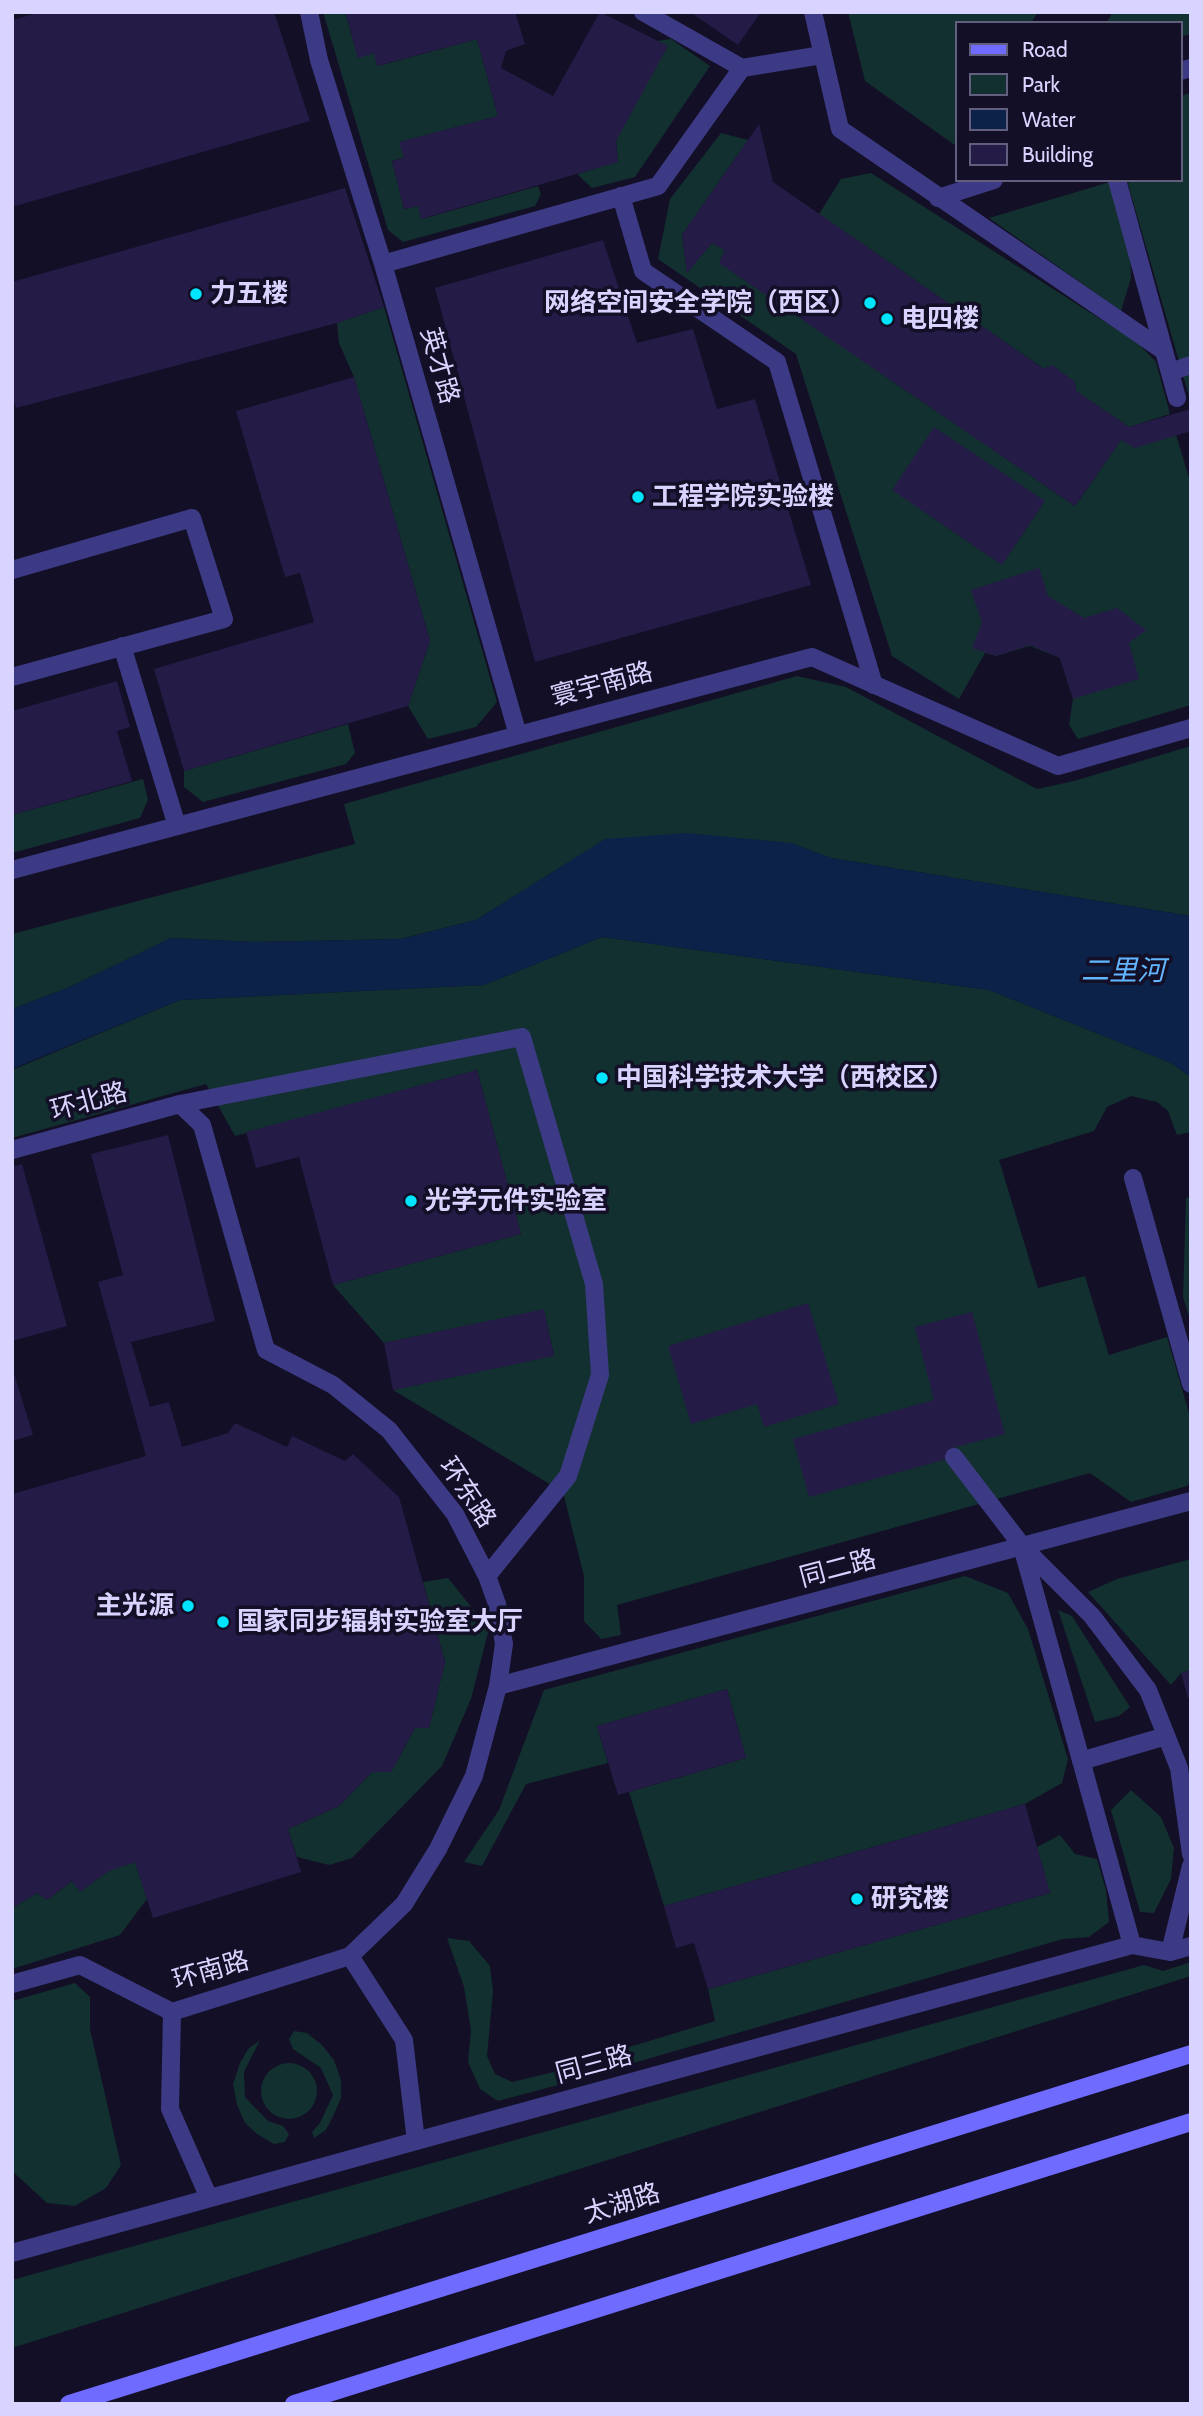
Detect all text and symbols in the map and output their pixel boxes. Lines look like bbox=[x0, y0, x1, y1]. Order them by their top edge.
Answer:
legend bbox=[954, 21, 1182, 182]
text: Road bbox=[1022, 37, 1068, 62]
text: Park bbox=[1022, 72, 1060, 97]
text: Water bbox=[1022, 107, 1075, 132]
text: Building bbox=[1022, 142, 1093, 167]
place label: 力五楼 bbox=[210, 278, 288, 310]
marker: 力五楼 bbox=[188, 286, 204, 302]
place label: 网络空间安全学院（西区） bbox=[544, 287, 856, 319]
marker: 网络空间安全学院（西区） bbox=[862, 295, 878, 311]
place label: 电四楼 bbox=[901, 303, 979, 335]
marker: 电四楼 bbox=[879, 311, 895, 327]
street label: 英才路 bbox=[413, 324, 465, 408]
place label: 工程学院实验楼 bbox=[652, 481, 834, 513]
marker: 工程学院实验楼 bbox=[630, 489, 646, 505]
street label: 寰宇南路 bbox=[548, 656, 656, 714]
water label: 二里河 bbox=[1081, 955, 1165, 989]
place label: 中国科学技术大学（西校区） bbox=[616, 1062, 954, 1094]
marker: 中国科学技术大学（西校区） bbox=[594, 1070, 610, 1086]
street label: 环北路 bbox=[47, 1077, 131, 1127]
place label: 光学元件实验室 bbox=[425, 1185, 607, 1217]
marker: 光学元件实验室 bbox=[403, 1193, 419, 1209]
street label: 环东路 bbox=[432, 1452, 502, 1534]
street label: 同二路 bbox=[796, 1544, 880, 1594]
place label: 主光源 bbox=[96, 1590, 174, 1622]
marker: 主光源 bbox=[180, 1598, 196, 1614]
place label: 国家同步辐射实验室大厅 bbox=[237, 1606, 523, 1638]
marker: 国家同步辐射实验室大厅 bbox=[215, 1614, 231, 1630]
place label: 研究楼 bbox=[871, 1883, 949, 1915]
marker: 研究楼 bbox=[849, 1891, 865, 1907]
street label: 环南路 bbox=[169, 1945, 253, 1997]
street label: 同三路 bbox=[552, 2040, 636, 2090]
street label: 太湖路 bbox=[580, 2178, 664, 2230]

